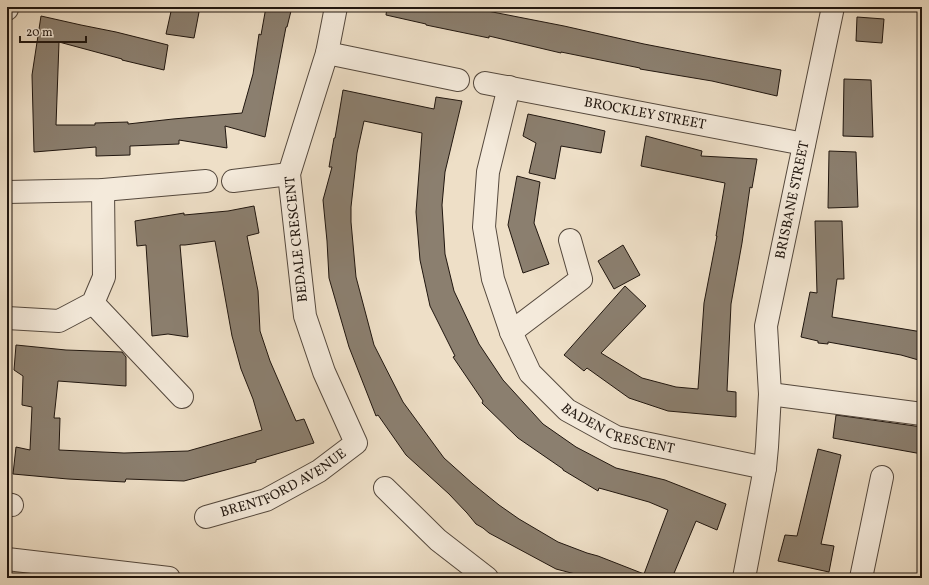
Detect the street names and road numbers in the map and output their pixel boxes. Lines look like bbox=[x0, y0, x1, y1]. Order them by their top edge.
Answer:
street label: BROCKLEY STREET bbox=[583, 93, 708, 135]
street label: BRISBANE STREET bbox=[771, 139, 814, 261]
street label: BEDALE CRESCENT bbox=[281, 175, 313, 303]
street label: BADEN CRESCENT bbox=[556, 399, 676, 458]
street label: BRENTFORD AVENUE bbox=[218, 444, 350, 522]

